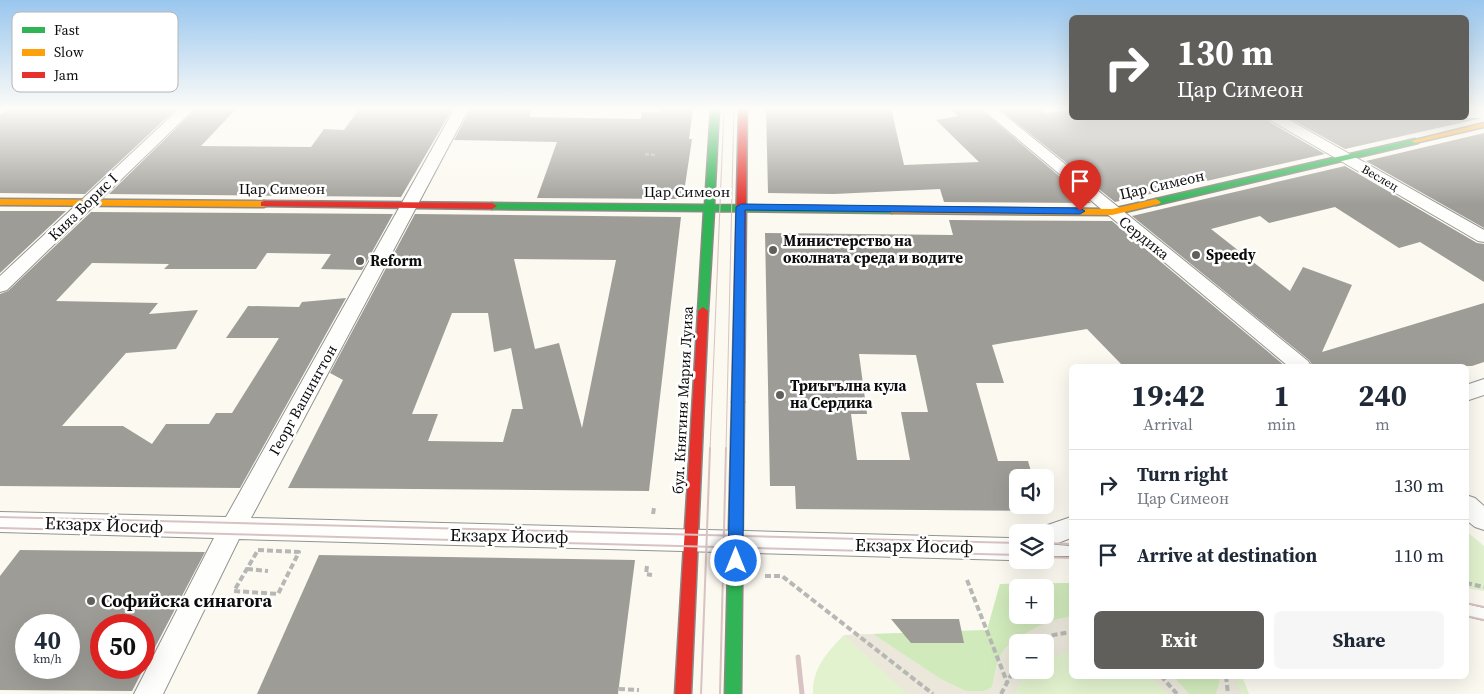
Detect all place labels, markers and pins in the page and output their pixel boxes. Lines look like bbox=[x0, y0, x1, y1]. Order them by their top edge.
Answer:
pin bbox=[1059, 160, 1101, 211]
place label: Министерство на околната среда и водите bbox=[783, 230, 963, 268]
marker: Министерство на околната среда и водите bbox=[767, 244, 779, 256]
place label: Speedy bbox=[1206, 244, 1256, 265]
marker: Speedy bbox=[1190, 249, 1202, 261]
place label: Reform bbox=[370, 250, 422, 271]
marker: Reform bbox=[354, 255, 366, 267]
place label: Триъгълна кула на Сердика bbox=[790, 375, 908, 413]
marker: Триъгълна кула на Сердика bbox=[774, 389, 786, 401]
place label: Софийска синагога bbox=[101, 588, 272, 613]
marker: Софийска синагога bbox=[85, 595, 97, 607]

